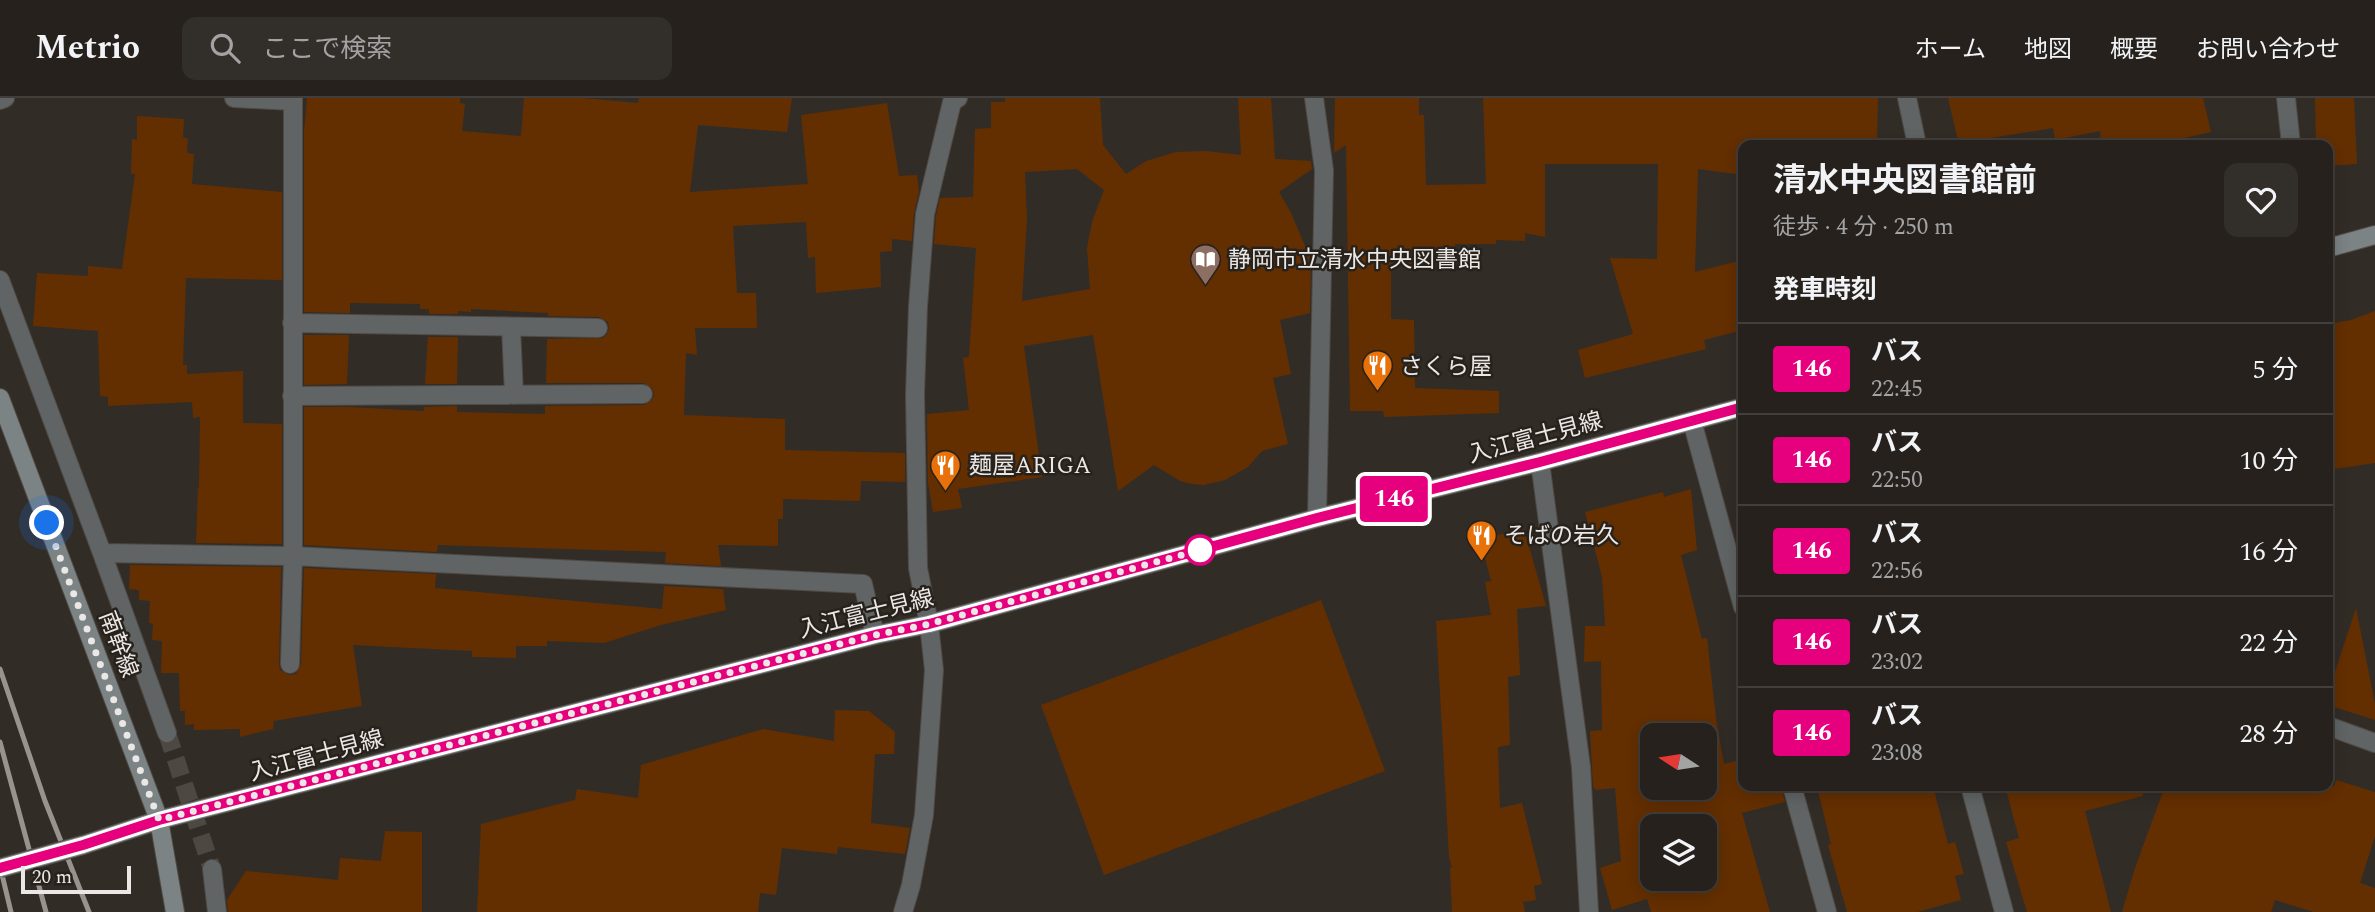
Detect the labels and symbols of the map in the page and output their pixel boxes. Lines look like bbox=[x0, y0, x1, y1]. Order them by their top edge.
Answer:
library icon: 静岡市立清水中央図書館 bbox=[1188, 242, 1222, 286]
place label: 静岡市立清水中央図書館 bbox=[1228, 243, 1481, 278]
restaurant icon: さくら屋 bbox=[1360, 349, 1394, 393]
place label: さくら屋 bbox=[1400, 350, 1492, 385]
street label: 入江富士見線 bbox=[1464, 404, 1607, 473]
restaurant icon: 麺屋ARIGA bbox=[929, 448, 963, 492]
place label: 麺屋ARIGA bbox=[969, 449, 1091, 484]
line badge: 146 bbox=[1354, 476, 1434, 522]
your location bbox=[29, 505, 64, 540]
restaurant icon: そばの岩久 bbox=[1464, 518, 1498, 562]
place label: そばの岩久 bbox=[1504, 519, 1619, 554]
unlabelled marker bbox=[1185, 535, 1215, 565]
street label: 入江富士見線 bbox=[795, 581, 938, 648]
street label: 南幹線 bbox=[89, 606, 146, 683]
street label: 入江富士見線 bbox=[245, 722, 388, 791]
north arrow bbox=[1640, 723, 1717, 800]
scale bar bbox=[21, 863, 131, 895]

